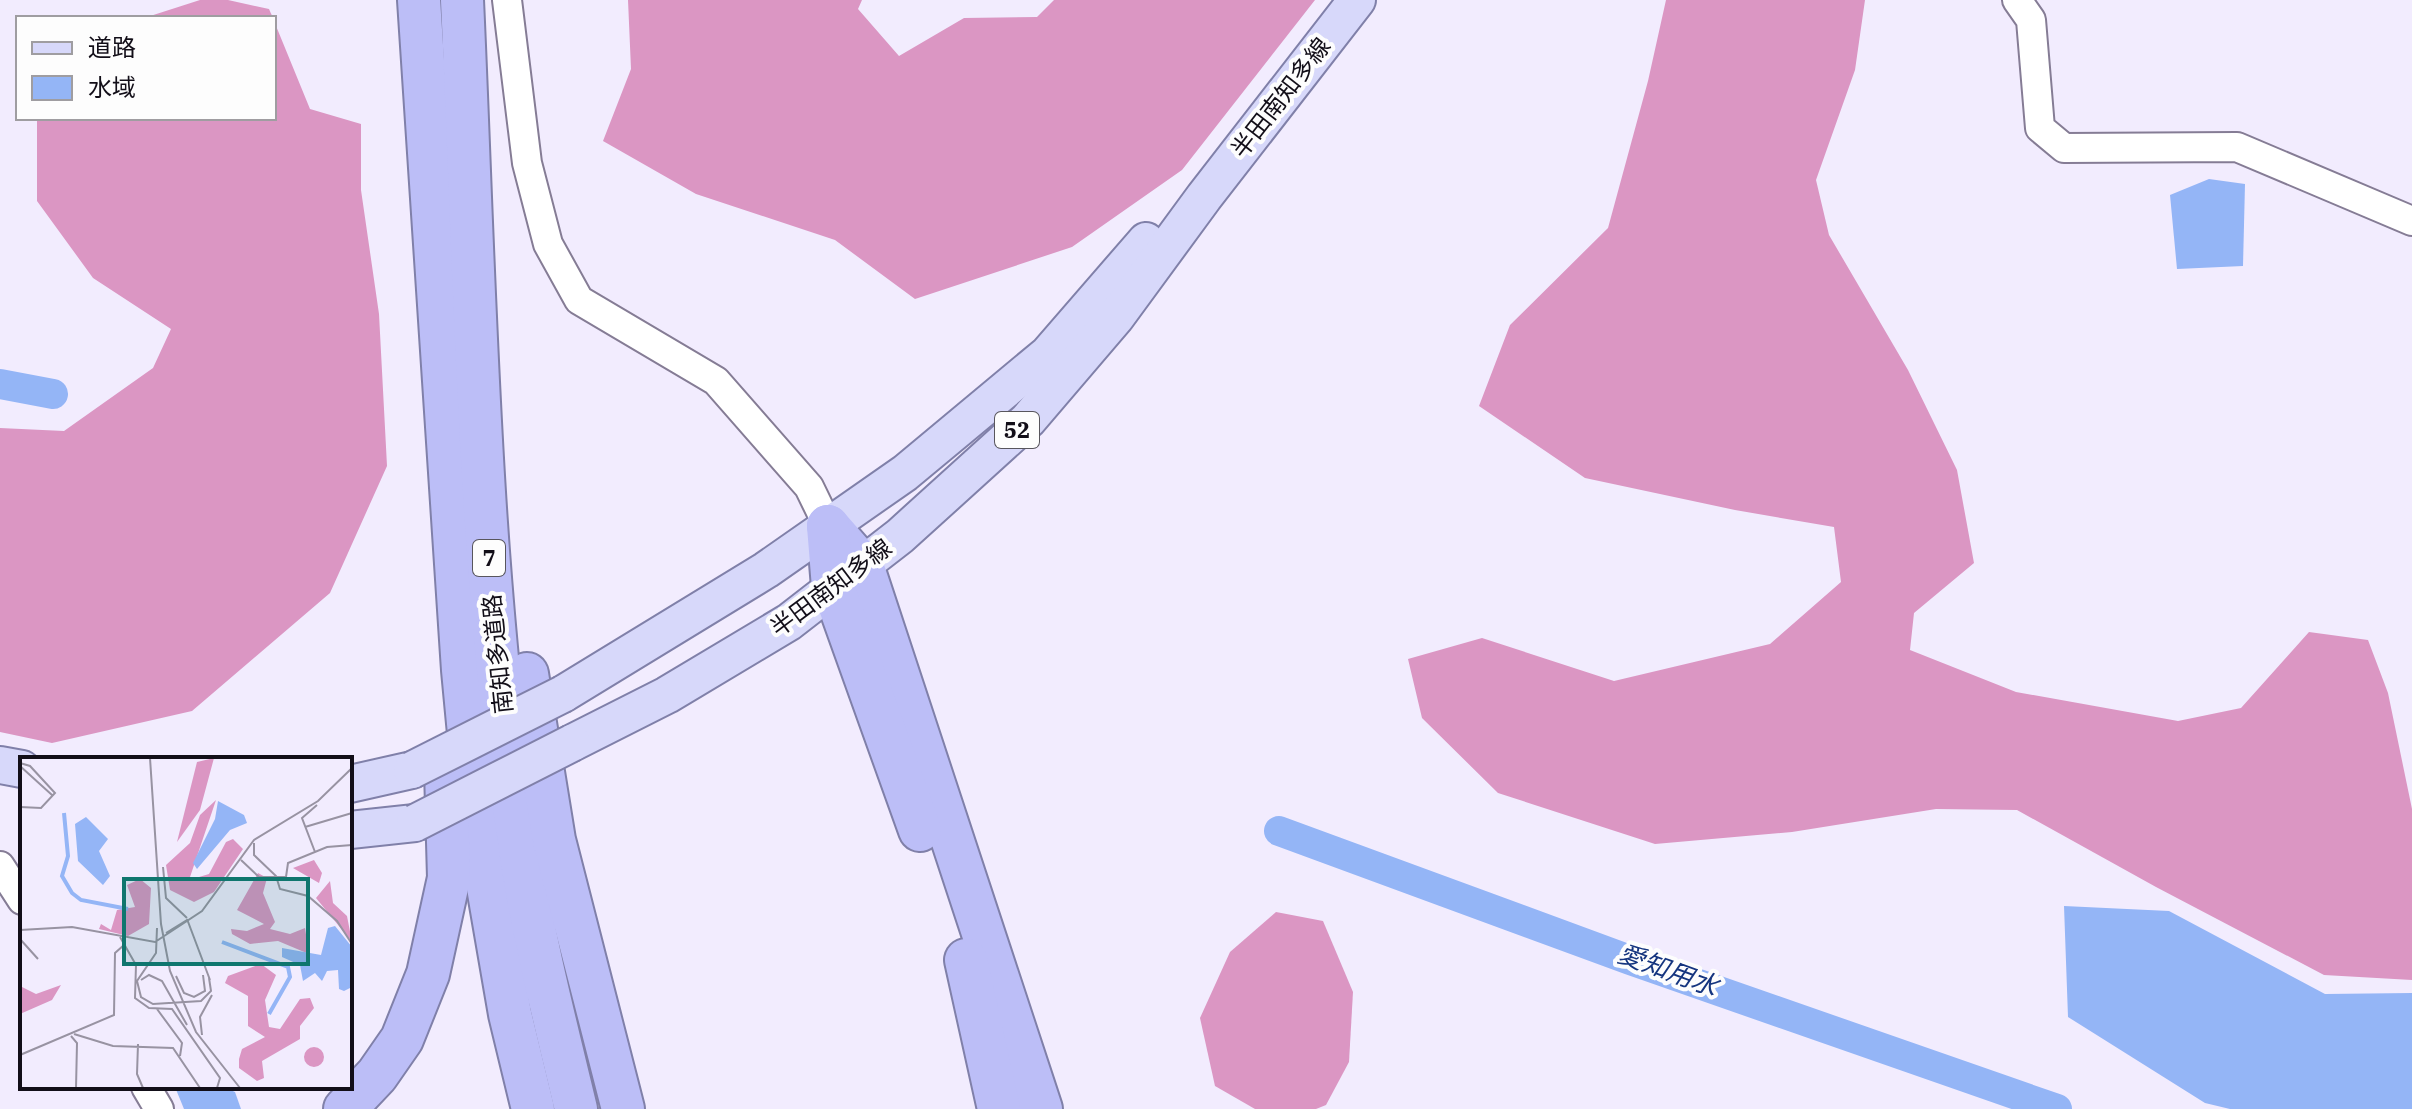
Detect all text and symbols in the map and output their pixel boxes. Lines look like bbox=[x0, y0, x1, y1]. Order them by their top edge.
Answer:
legend bbox=[16, 16, 276, 120]
text: 道路 bbox=[88, 31, 136, 63]
street label: 半田南知多線 bbox=[1223, 31, 1337, 164]
text: 水域 bbox=[88, 71, 136, 103]
road number: 52 bbox=[995, 412, 1039, 448]
street label: 半田南知多線 bbox=[763, 531, 898, 643]
road number: 7 bbox=[473, 540, 505, 576]
street label: 南知多道路 bbox=[475, 593, 519, 715]
inset map bbox=[20, 757, 352, 1089]
water label: 愛知用水 bbox=[1614, 935, 1726, 1004]

